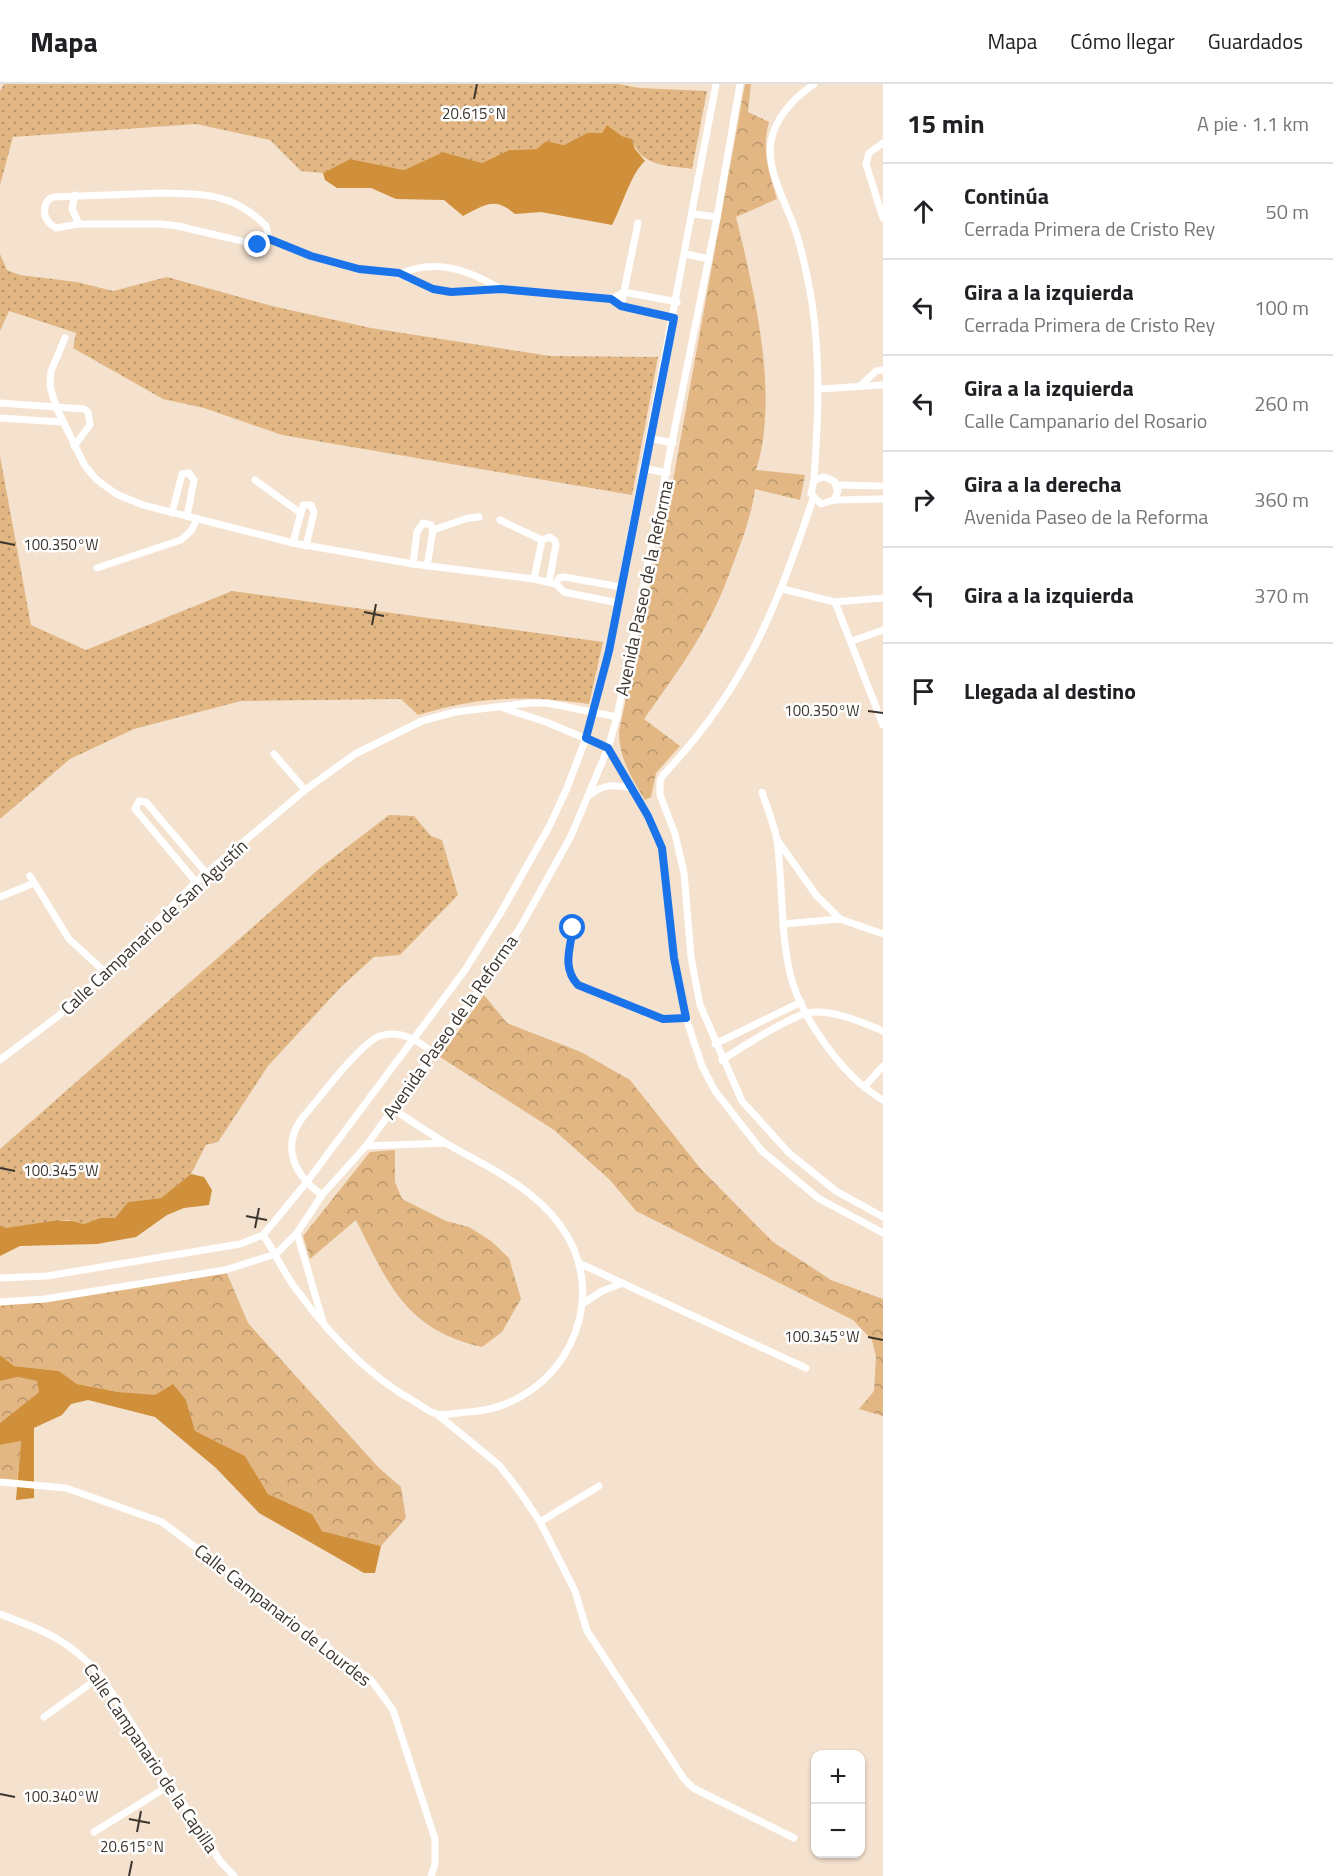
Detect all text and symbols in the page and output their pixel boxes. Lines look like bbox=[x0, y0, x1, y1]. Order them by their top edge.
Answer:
text: Mapa bbox=[30, 20, 98, 63]
text: Mapa bbox=[988, 25, 1037, 57]
text: Cómo llegar bbox=[1070, 25, 1175, 57]
text: Guardados bbox=[1208, 25, 1303, 57]
text: 20.615°N bbox=[442, 102, 506, 125]
text: 15 min bbox=[907, 104, 985, 143]
text: A pie · 1.1 km bbox=[1197, 108, 1309, 139]
text: Continúa bbox=[964, 179, 1049, 213]
icon: ahead bbox=[907, 195, 940, 228]
text: 50 m bbox=[1265, 196, 1309, 227]
text: Cerrada Primera de Cristo Rey bbox=[964, 213, 1215, 244]
route end bbox=[244, 231, 270, 257]
text: Gira a la izquierda bbox=[964, 275, 1134, 309]
icon: left bbox=[907, 291, 940, 324]
text: 100 m bbox=[1254, 292, 1309, 323]
text: Cerrada Primera de Cristo Rey bbox=[964, 309, 1215, 340]
text: Gira a la izquierda bbox=[964, 371, 1134, 405]
icon: left bbox=[907, 387, 940, 420]
text: 260 m bbox=[1254, 388, 1309, 419]
text: Calle Campanario del Rosario bbox=[964, 405, 1207, 436]
text: Gira a la derecha bbox=[964, 467, 1121, 501]
street label: Avenida Paseo de la Reforma bbox=[608, 478, 680, 698]
icon: right bbox=[907, 483, 940, 516]
text: 360 m bbox=[1254, 484, 1309, 515]
text: Avenida Paseo de la Reforma bbox=[964, 501, 1208, 532]
text: 100.350°W bbox=[23, 533, 99, 556]
text: Gira a la izquierda bbox=[964, 578, 1134, 612]
icon: left bbox=[907, 579, 940, 612]
text: 370 m bbox=[1254, 580, 1309, 611]
text: Llegada al destino bbox=[964, 674, 1136, 708]
icon: arrive bbox=[907, 675, 940, 708]
text: 100.350°W bbox=[784, 699, 860, 722]
street label: Calle Campanario de San Agustín bbox=[54, 833, 254, 1021]
route start bbox=[559, 914, 585, 940]
street label: Avenida Paseo de la Reforma bbox=[376, 929, 524, 1125]
text: 100.345°W bbox=[23, 1159, 99, 1182]
text: 100.345°W bbox=[784, 1325, 860, 1348]
street label: Calle Campanario de Lourdes bbox=[189, 1537, 377, 1693]
street label: Calle Campanario de la Capilla bbox=[77, 1658, 225, 1858]
map controls bbox=[811, 1750, 865, 1858]
button: + bbox=[811, 1750, 865, 1804]
text: 100.340°W bbox=[23, 1785, 99, 1808]
button: − bbox=[811, 1804, 865, 1858]
text: 20.615°N bbox=[100, 1835, 164, 1858]

